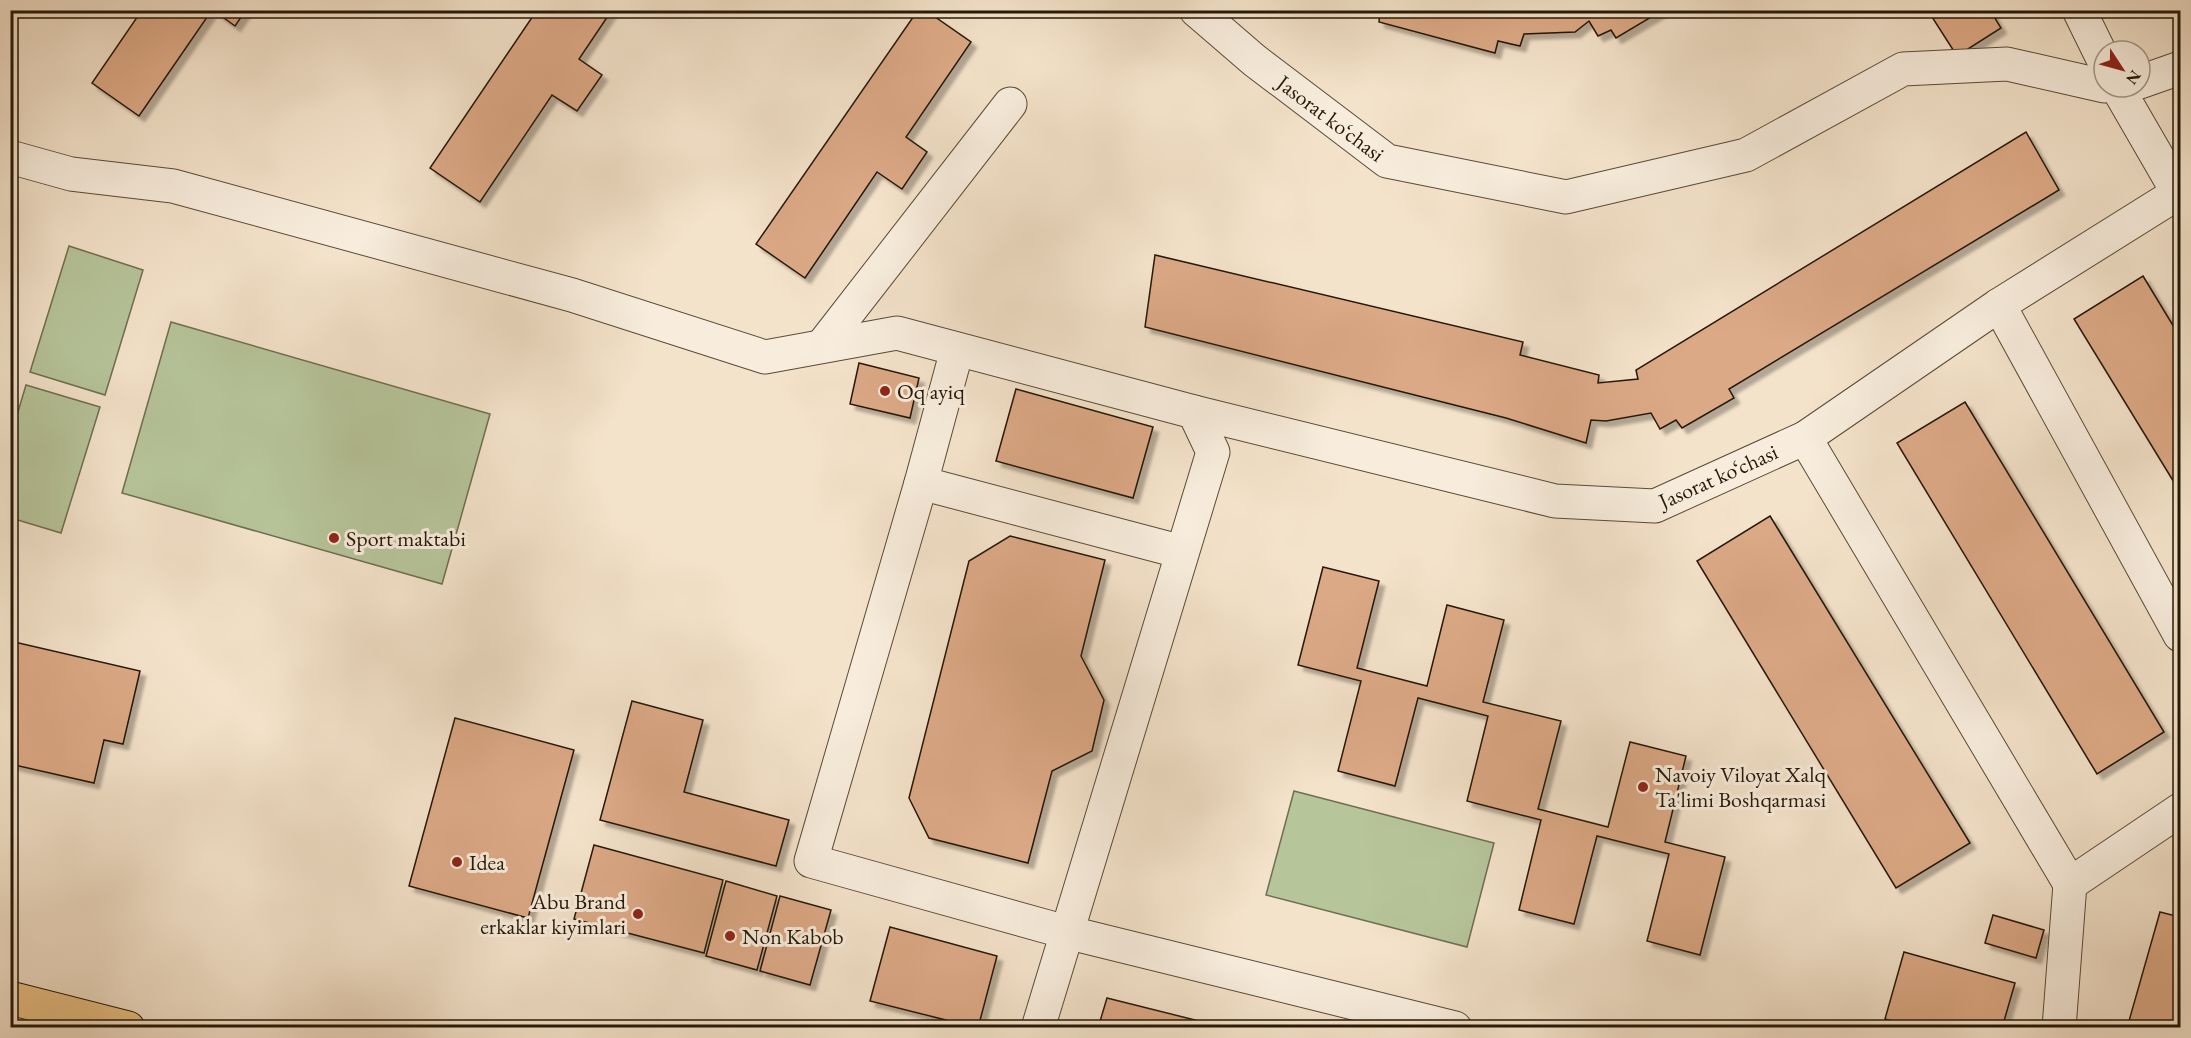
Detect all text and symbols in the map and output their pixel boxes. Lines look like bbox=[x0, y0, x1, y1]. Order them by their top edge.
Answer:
north arrow bbox=[2092, 39, 2152, 99]
text: N bbox=[2121, 66, 2146, 89]
street label: Jasorat ko‘chasi bbox=[1270, 67, 1390, 168]
place label: Oq ayiq bbox=[897, 377, 965, 406]
marker: Oq ayiq bbox=[878, 384, 892, 398]
street label: Jasorat ko‘chasi bbox=[1652, 437, 1782, 516]
place label: Sport maktabi bbox=[346, 524, 466, 553]
marker: Sport maktabi bbox=[327, 531, 341, 545]
place label: Navoiy Viloyat Xalq Ta'limi Boshqarmasi bbox=[1655, 760, 1827, 814]
marker: Navoiy Viloyat Xalq Ta'limi Boshqarmasi bbox=[1636, 780, 1650, 794]
place label: Idea bbox=[469, 848, 505, 877]
marker: Idea bbox=[450, 855, 464, 869]
place label: Abu Brand erkaklar kiyimlari bbox=[480, 887, 627, 941]
marker: Abu Brand erkaklar kiyimlari bbox=[631, 907, 645, 921]
place label: Non Kabob bbox=[742, 922, 844, 951]
marker: Non Kabob bbox=[723, 929, 737, 943]

